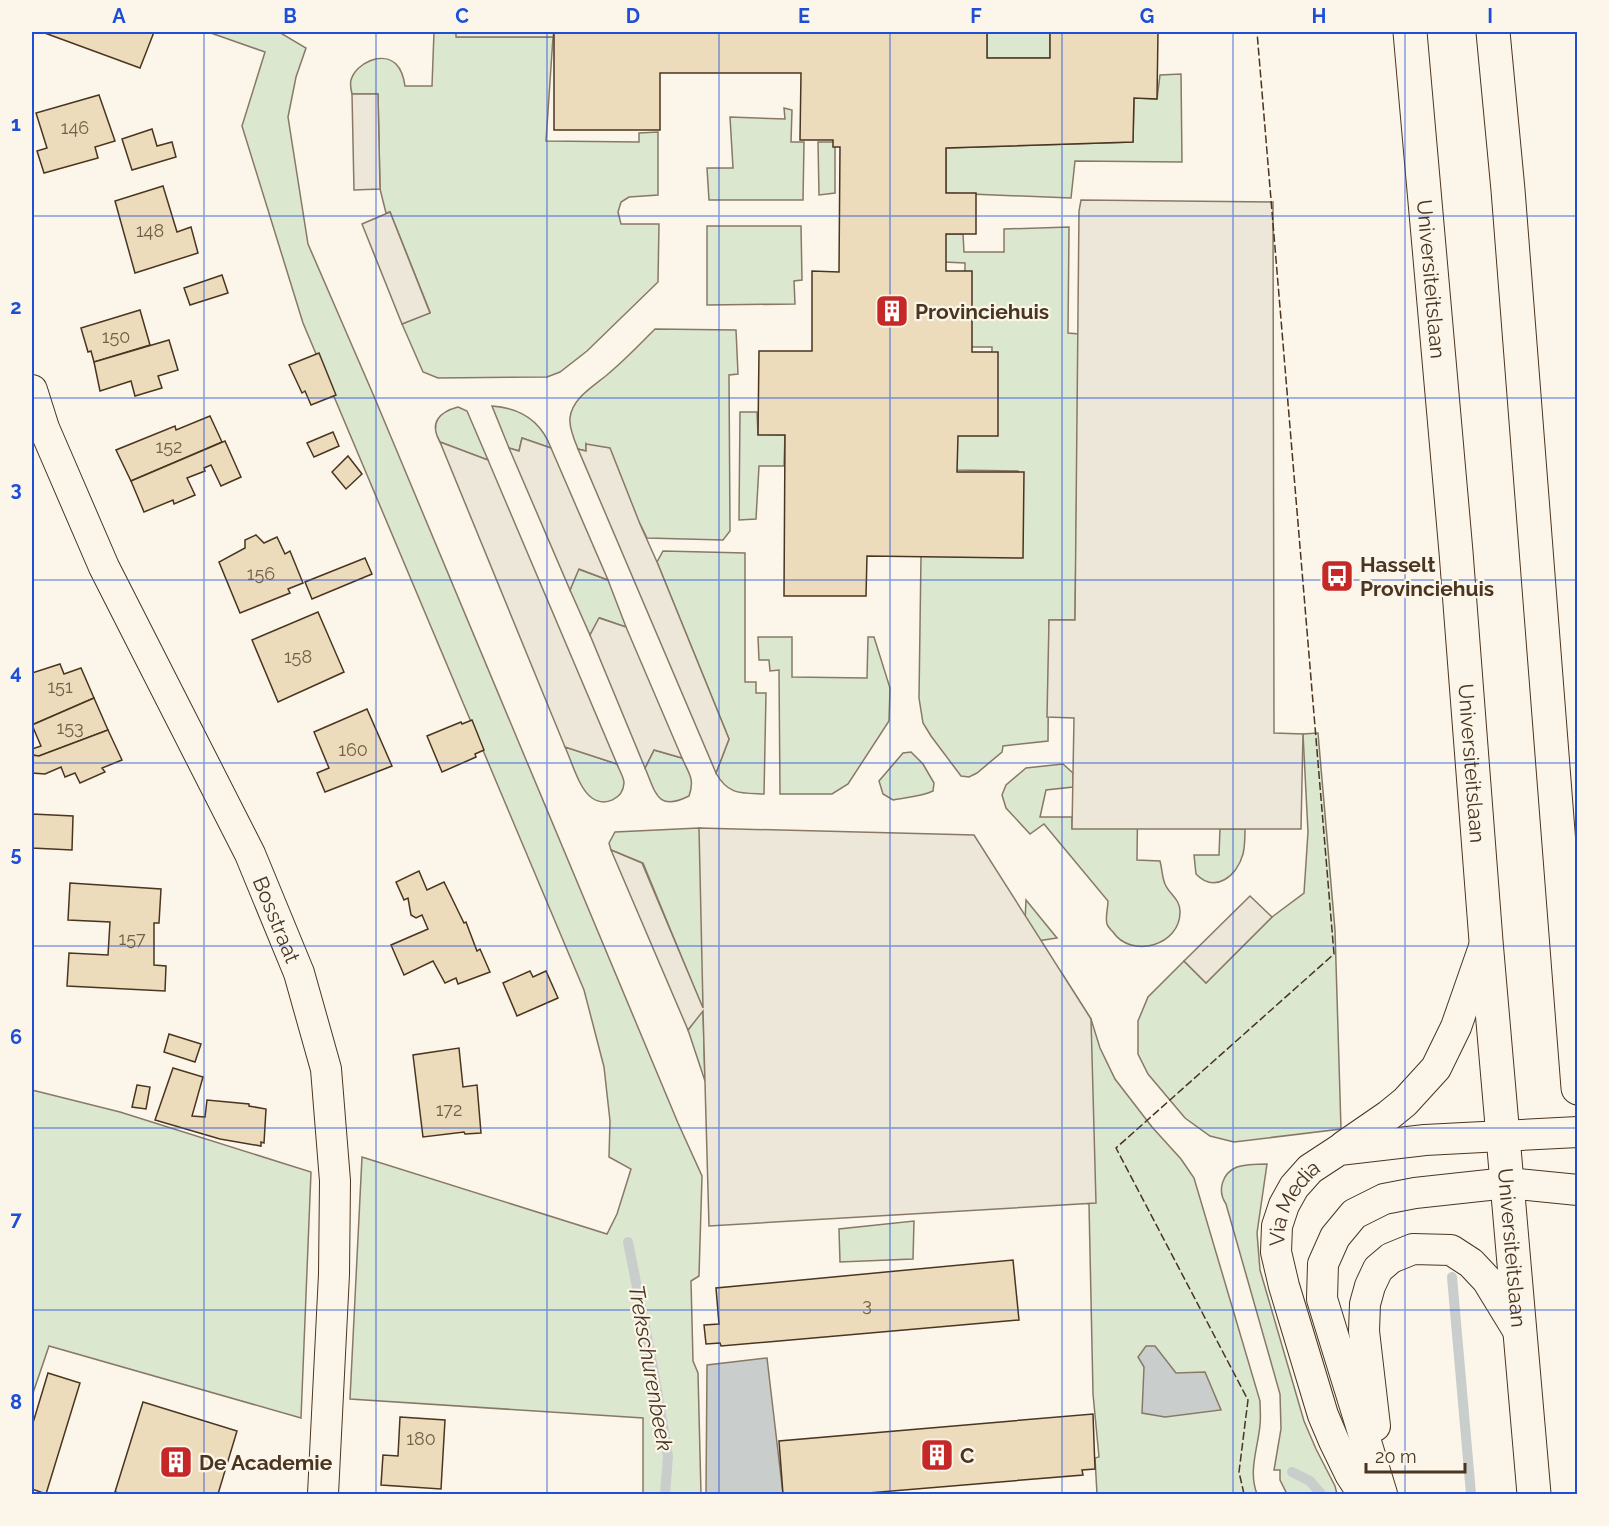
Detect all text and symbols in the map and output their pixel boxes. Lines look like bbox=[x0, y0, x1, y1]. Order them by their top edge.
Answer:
text: A bbox=[112, 4, 126, 28]
text: B bbox=[283, 4, 297, 28]
text: C bbox=[455, 4, 469, 28]
text: D bbox=[626, 4, 640, 28]
text: E bbox=[798, 4, 810, 28]
text: F bbox=[970, 4, 982, 28]
text: G bbox=[1140, 4, 1154, 28]
text: H bbox=[1312, 4, 1326, 28]
text: I bbox=[1487, 4, 1493, 28]
text: 1 bbox=[11, 112, 21, 136]
house number: 146 bbox=[61, 117, 89, 138]
street label: Universiteitslaan bbox=[1412, 198, 1451, 360]
house number: 148 bbox=[136, 220, 164, 241]
building icon: Provinciehuis bbox=[874, 293, 910, 329]
text: 2 bbox=[10, 295, 22, 319]
place label: Provinciehuis bbox=[915, 299, 1049, 324]
house number: 150 bbox=[102, 326, 130, 347]
house number: 152 bbox=[156, 436, 182, 457]
text: 3 bbox=[10, 477, 22, 501]
place label: Hasselt Provinciehuis bbox=[1360, 552, 1494, 601]
bus stop icon: Hasselt Provinciehuis bbox=[1319, 558, 1355, 594]
house number: 156 bbox=[247, 563, 275, 584]
house number: 158 bbox=[284, 646, 312, 667]
text: 4 bbox=[10, 660, 22, 684]
house number: 151 bbox=[47, 676, 73, 697]
street label: Universiteitslaan bbox=[1454, 683, 1491, 844]
house number: 153 bbox=[56, 717, 84, 738]
house number: 160 bbox=[338, 739, 368, 760]
text: 5 bbox=[10, 842, 22, 866]
street label: Bosstraat bbox=[248, 873, 306, 966]
house number: 157 bbox=[118, 928, 146, 949]
text: 6 bbox=[10, 1025, 22, 1049]
house number: 172 bbox=[436, 1099, 462, 1120]
street label: Via Media bbox=[1264, 1154, 1324, 1247]
street label: Universiteitslaan bbox=[1493, 1167, 1532, 1328]
text: 7 bbox=[10, 1207, 22, 1231]
water label: Trekschurenbeek bbox=[624, 1283, 678, 1453]
house number: 3 bbox=[862, 1294, 872, 1315]
text: 8 bbox=[10, 1390, 22, 1414]
house number: 180 bbox=[406, 1428, 436, 1449]
scale bar bbox=[1366, 1436, 1465, 1474]
building icon: C bbox=[919, 1437, 955, 1473]
place label: C bbox=[960, 1443, 974, 1468]
building icon: De Academie bbox=[158, 1444, 194, 1480]
text: 20 m bbox=[1375, 1446, 1417, 1467]
place label: De Academie bbox=[199, 1450, 333, 1475]

